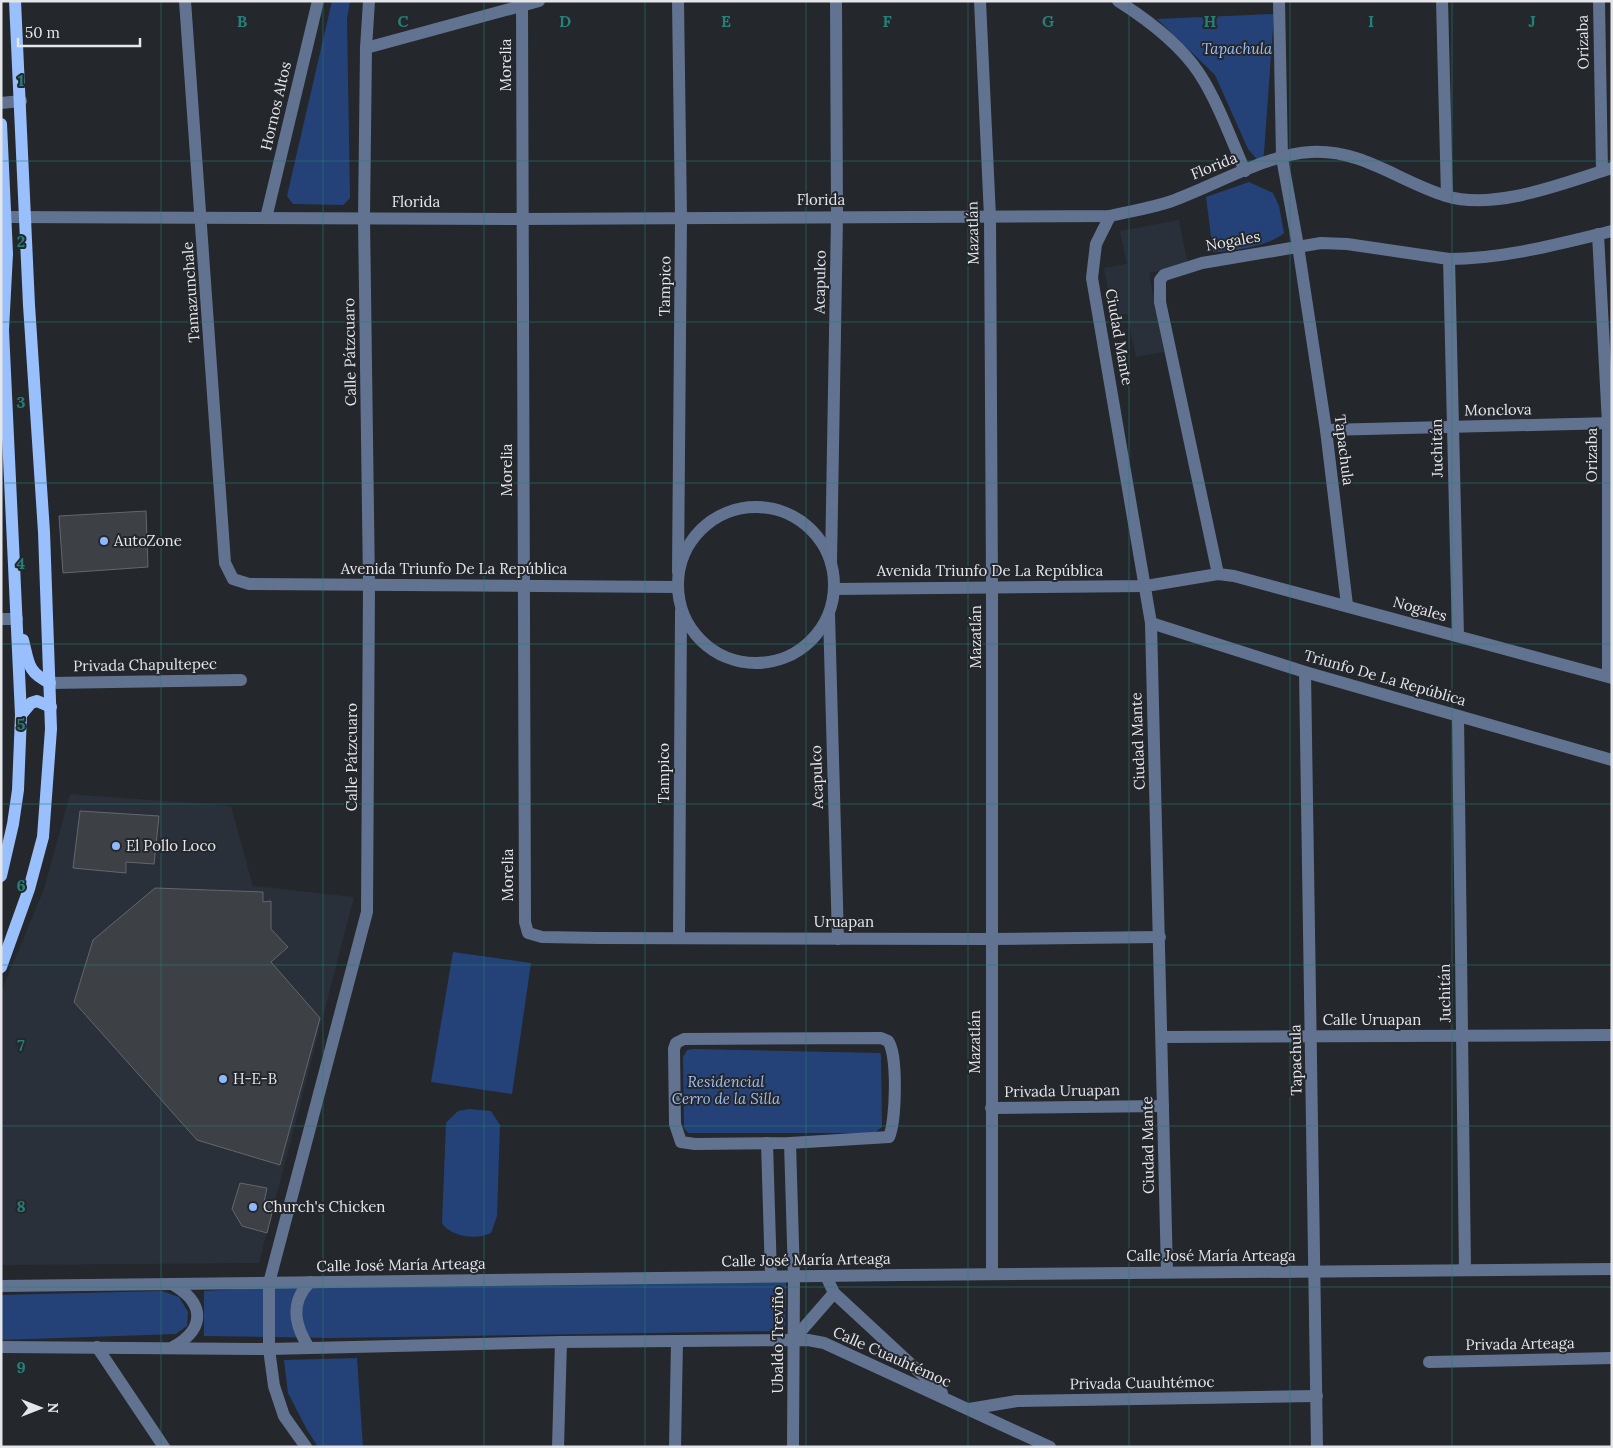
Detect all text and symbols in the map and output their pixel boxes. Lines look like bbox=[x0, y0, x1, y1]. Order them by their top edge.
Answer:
text: B bbox=[237, 11, 248, 31]
text: C bbox=[397, 11, 409, 31]
text: D bbox=[559, 11, 571, 31]
text: E bbox=[721, 11, 731, 31]
text: F bbox=[882, 11, 892, 31]
text: G bbox=[1042, 11, 1054, 31]
text: H bbox=[1204, 11, 1217, 31]
text: I bbox=[1368, 11, 1374, 31]
text: J bbox=[1528, 11, 1536, 31]
street label: Orizaba bbox=[1573, 14, 1592, 69]
scale bar bbox=[18, 15, 140, 47]
text: 50 m bbox=[25, 23, 60, 42]
street label: Morelia bbox=[496, 38, 515, 92]
park label: Tapachula bbox=[1202, 39, 1273, 58]
street label: Hornos Altos bbox=[256, 60, 295, 152]
text: 1 bbox=[18, 70, 24, 90]
street label: Florida bbox=[1188, 148, 1240, 183]
street label: Florida bbox=[797, 190, 846, 209]
street label: Florida bbox=[392, 192, 441, 211]
street label: Mazatlán bbox=[962, 201, 983, 265]
street label: Nogales bbox=[1204, 226, 1262, 255]
text: 2 bbox=[17, 231, 25, 251]
street label: Tamazunchale bbox=[178, 241, 203, 343]
street label: Acapulco bbox=[809, 250, 830, 315]
street label: Tampico bbox=[654, 255, 675, 316]
street label: Ciudad Mante bbox=[1102, 287, 1137, 387]
street label: Calle Pátzcuaro bbox=[339, 297, 360, 406]
text: 3 bbox=[17, 392, 26, 412]
street label: Monclova bbox=[1464, 399, 1532, 420]
street label: Tapachula bbox=[1331, 413, 1358, 487]
street label: Juchitán bbox=[1426, 419, 1447, 478]
street label: Orizaba bbox=[1582, 427, 1601, 482]
street label: Morelia bbox=[497, 443, 516, 497]
place label: AutoZone bbox=[113, 531, 182, 550]
marker: AutoZone bbox=[98, 535, 110, 547]
text: 4 bbox=[17, 553, 26, 573]
street label: Avenida Triunfo De La República bbox=[340, 559, 568, 578]
street label: Avenida Triunfo De La República bbox=[876, 561, 1104, 580]
street label: Nogales bbox=[1391, 592, 1449, 625]
street label: Mazatlán bbox=[966, 605, 985, 669]
street label: Triunfo De La República bbox=[1302, 645, 1469, 710]
street label: Privada Chapultepec bbox=[73, 654, 217, 675]
street label: Ciudad Mante bbox=[1126, 692, 1149, 790]
street label: Calle Pátzcuaro bbox=[342, 703, 361, 811]
text: 5 bbox=[17, 714, 26, 734]
street label: Tampico bbox=[654, 743, 673, 803]
street label: Acapulco bbox=[806, 745, 827, 810]
place label: El Pollo Loco bbox=[126, 836, 216, 855]
marker: El Pollo Loco bbox=[110, 840, 122, 852]
street label: Morelia bbox=[498, 848, 517, 902]
text: 6 bbox=[16, 875, 26, 895]
street label: Uruapan bbox=[814, 912, 874, 931]
street label: Juchitán bbox=[1434, 964, 1455, 1023]
street label: Mazatlán bbox=[965, 1010, 984, 1074]
street label: Calle Uruapan bbox=[1323, 1010, 1421, 1029]
street label: Tapachula bbox=[1285, 1024, 1306, 1096]
text: 7 bbox=[17, 1035, 25, 1055]
place label: H-E-B bbox=[233, 1069, 277, 1088]
park label: Residencial Cerro de la Silla bbox=[672, 1072, 781, 1108]
marker: H-E-B bbox=[217, 1073, 229, 1085]
street label: Privada Uruapan bbox=[1004, 1080, 1120, 1101]
street label: Ciudad Mante bbox=[1137, 1096, 1158, 1194]
text: 8 bbox=[16, 1196, 26, 1216]
place label: Church's Chicken bbox=[263, 1197, 385, 1216]
marker: Church's Chicken bbox=[247, 1201, 259, 1213]
street label: Calle José María Arteaga bbox=[1126, 1246, 1296, 1265]
street label: Calle José María Arteaga bbox=[721, 1249, 891, 1270]
street label: Calle José María Arteaga bbox=[316, 1254, 486, 1275]
street label: Ubaldo Treviño bbox=[768, 1286, 787, 1394]
street label: Calle Cuauhtémoc bbox=[830, 1322, 954, 1391]
street label: Privada Arteaga bbox=[1465, 1333, 1575, 1354]
text: 9 bbox=[16, 1357, 26, 1377]
street label: Privada Cuauhtémoc bbox=[1070, 1372, 1214, 1393]
north arrow bbox=[15, 1383, 65, 1433]
text: N bbox=[44, 1403, 62, 1414]

